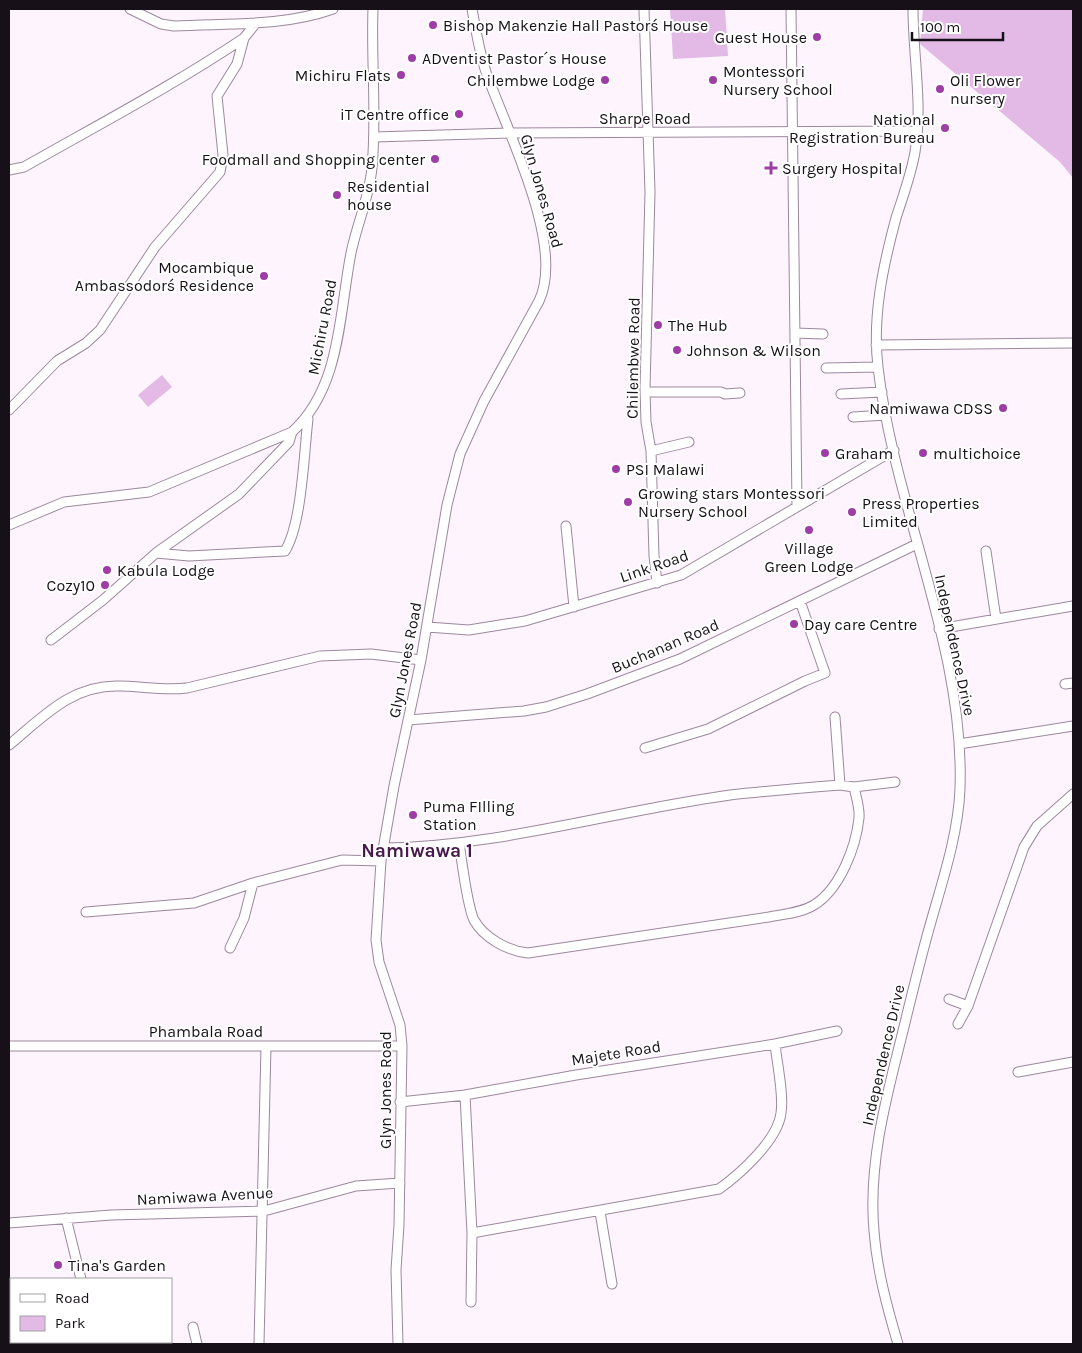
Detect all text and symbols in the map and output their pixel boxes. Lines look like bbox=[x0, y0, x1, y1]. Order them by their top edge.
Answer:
scale bar bbox=[912, 10, 1003, 42]
place label: Bishop Makenzie Hall Pastorś House bbox=[443, 16, 708, 35]
text: 100 m bbox=[920, 18, 960, 36]
marker: Bishop Makenzie Hall Pastorś House bbox=[427, 19, 439, 31]
place label: Guest House bbox=[715, 28, 807, 47]
marker: Guest House bbox=[811, 31, 823, 43]
place label: ADventist Pastor´s House bbox=[422, 49, 606, 68]
marker: ADventist Pastor´s House bbox=[406, 52, 418, 64]
place label: Montessori Nursery School bbox=[723, 62, 833, 99]
place label: Michiru Flats bbox=[295, 66, 391, 85]
marker: Michiru Flats bbox=[395, 69, 407, 81]
place label: Chilembwe Lodge bbox=[467, 71, 595, 90]
place label: Oli Flower nursery bbox=[950, 71, 1021, 108]
marker: Chilembwe Lodge bbox=[599, 74, 611, 86]
marker: Montessori Nursery School bbox=[707, 74, 719, 86]
marker: Oli Flower nursery bbox=[934, 83, 946, 95]
place label: iT Centre office bbox=[340, 105, 449, 124]
marker: iT Centre office bbox=[453, 108, 465, 120]
street label: Sharpe Road bbox=[599, 109, 691, 128]
place label: National Registration Bureau bbox=[789, 110, 935, 147]
marker: National Registration Bureau bbox=[939, 122, 951, 134]
street label: Glyn Jones Road bbox=[517, 132, 567, 250]
place label: Foodmall and Shopping center bbox=[202, 150, 425, 169]
marker: Foodmall and Shopping center bbox=[429, 153, 441, 165]
place label: Surgery Hospital bbox=[782, 159, 902, 178]
marker: Surgery Hospital bbox=[764, 161, 778, 175]
place label: Residential house bbox=[347, 177, 430, 214]
marker: Residential house bbox=[331, 189, 343, 201]
place label: Mocambique Ambassodorś Residence bbox=[75, 258, 254, 295]
marker: Mocambique Ambassodorś Residence bbox=[258, 270, 270, 282]
street label: Michiru Road bbox=[303, 278, 341, 376]
street label: Chilembwe Road bbox=[622, 297, 644, 419]
place label: The Hub bbox=[668, 316, 728, 335]
marker: The Hub bbox=[652, 319, 664, 331]
place label: Johnson & Wilson bbox=[687, 341, 821, 360]
marker: Johnson & Wilson bbox=[671, 344, 683, 356]
place label: Namiwawa CDSS bbox=[869, 399, 993, 418]
marker: Namiwawa CDSS bbox=[997, 402, 1009, 414]
place label: Graham bbox=[835, 444, 893, 463]
place label: multichoice bbox=[933, 444, 1021, 463]
marker: Graham bbox=[819, 447, 831, 459]
marker: multichoice bbox=[917, 447, 929, 459]
place label: PSI Malawi bbox=[626, 460, 705, 479]
marker: PSI Malawi bbox=[610, 463, 622, 475]
place label: Growing stars Montessori Nursery School bbox=[638, 484, 825, 521]
place label: Press Properties Limited bbox=[862, 494, 980, 531]
marker: Growing stars Montessori Nursery School bbox=[622, 496, 634, 508]
marker: Press Properties Limited bbox=[846, 506, 858, 518]
marker: Village Green Lodge bbox=[803, 524, 815, 536]
place label: Village Green Lodge bbox=[765, 539, 853, 576]
street label: Link Road bbox=[617, 545, 691, 587]
place label: Kabula Lodge bbox=[117, 561, 215, 580]
marker: Kabula Lodge bbox=[101, 564, 113, 576]
street label: Independence Drive bbox=[931, 573, 979, 717]
place label: Cozy10 bbox=[47, 576, 95, 595]
marker: Cozy10 bbox=[99, 579, 111, 591]
street label: Glyn Jones Road bbox=[384, 600, 426, 720]
street label: Buchanan Road bbox=[608, 615, 722, 677]
place label: Day care Centre bbox=[804, 615, 917, 634]
marker: Day care Centre bbox=[788, 618, 800, 630]
place label: Puma FIlling Station bbox=[423, 797, 514, 834]
marker: Puma FIlling Station bbox=[407, 809, 419, 821]
district label: Namiwawa 1 bbox=[361, 840, 473, 862]
street label: Independence Drive bbox=[858, 983, 908, 1127]
street label: Phambala Road bbox=[149, 1022, 263, 1041]
street label: Glyn Jones Road bbox=[376, 1031, 395, 1149]
street label: Majete Road bbox=[570, 1037, 662, 1069]
street label: Namiwawa Avenue bbox=[136, 1183, 274, 1209]
place label: Tina's Garden bbox=[68, 1256, 166, 1275]
marker: Tina's Garden bbox=[52, 1259, 64, 1271]
legend bbox=[10, 1278, 172, 1343]
text: Road bbox=[55, 1289, 90, 1307]
text: Park bbox=[55, 1314, 85, 1332]

